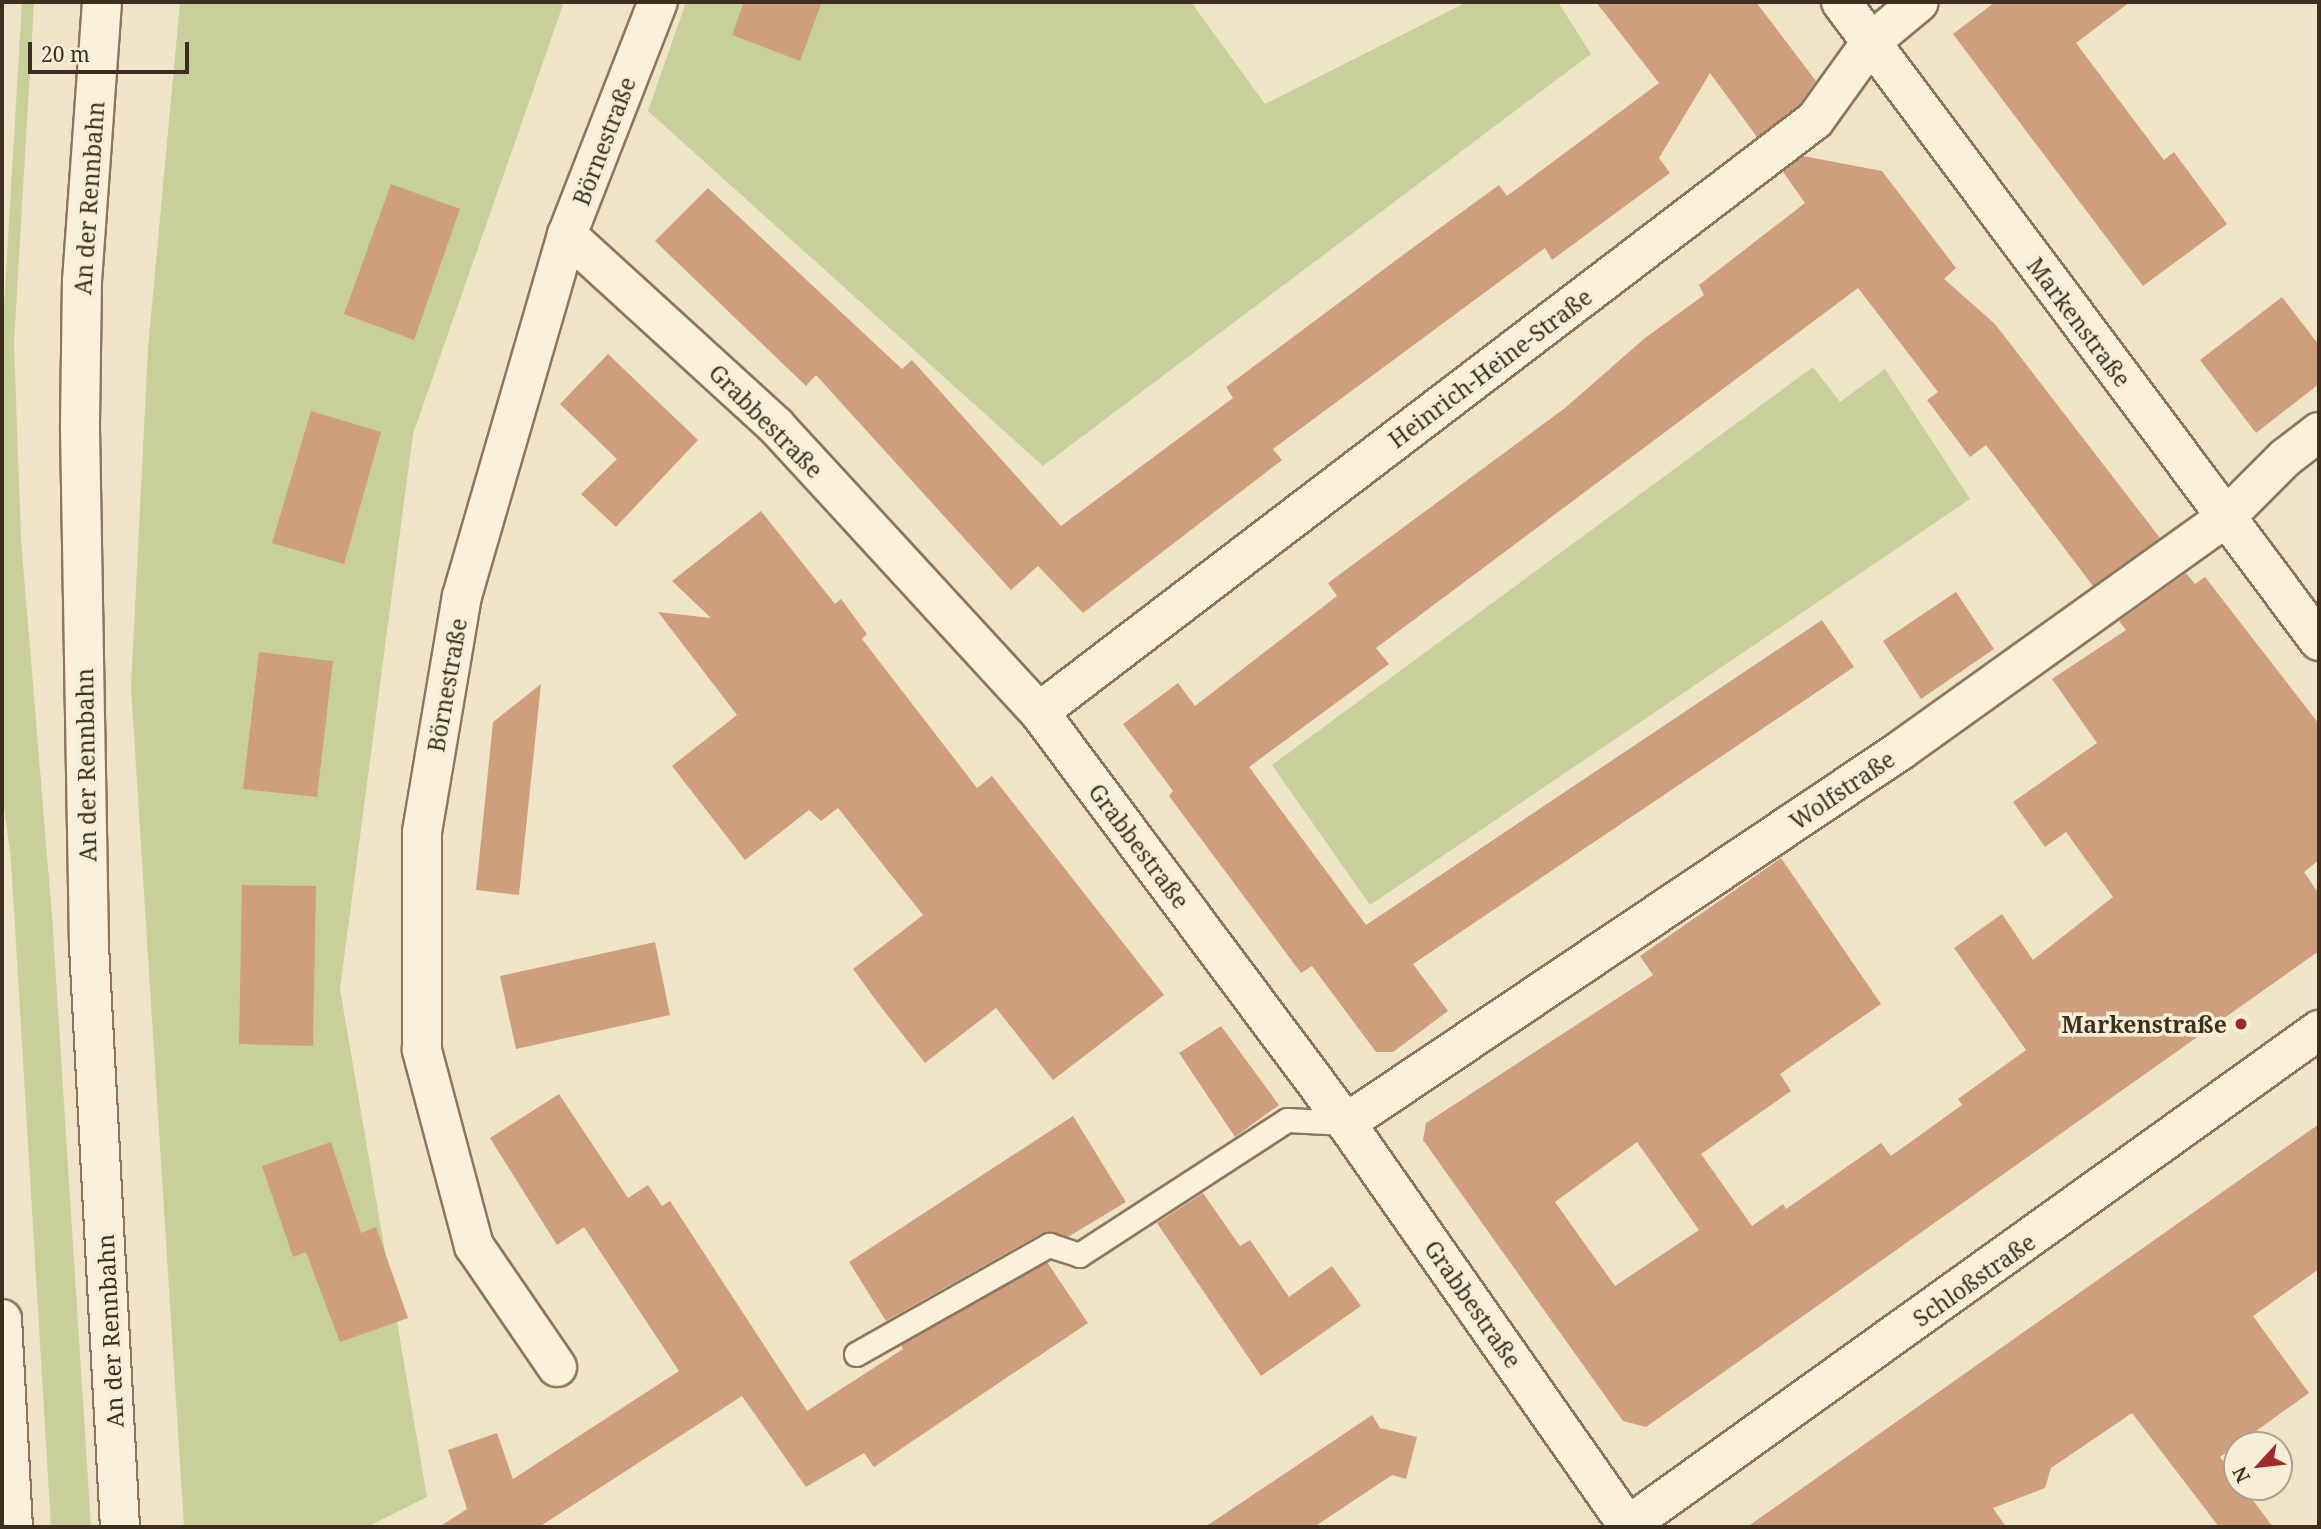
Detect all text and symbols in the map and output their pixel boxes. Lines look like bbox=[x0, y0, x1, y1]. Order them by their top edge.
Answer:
scale bar bbox=[32, 28, 192, 72]
text: 20 m bbox=[41, 40, 90, 68]
street label: Börnestraße bbox=[567, 73, 641, 209]
street label: An der Rennbahn bbox=[68, 100, 110, 296]
street label: Markenstraße bbox=[2021, 252, 2137, 392]
street label: Heinrich-Heine-Straße bbox=[1383, 283, 1597, 453]
street label: Grabbestraße bbox=[703, 358, 829, 484]
street label: Börnestraße bbox=[422, 616, 472, 754]
street label: An der Rennbahn bbox=[71, 668, 101, 862]
street label: Wolfstraße bbox=[1784, 745, 1900, 835]
street label: Grabbestraße bbox=[1083, 778, 1195, 914]
place label: Markenstraße bbox=[2061, 1010, 2227, 1038]
marker: Markenstraße bbox=[2233, 1016, 2249, 1032]
street label: Schloßstraße bbox=[1908, 1228, 2040, 1332]
street label: An der Rennbahn bbox=[91, 1233, 129, 1429]
street label: Grabbestraße bbox=[1419, 1235, 1527, 1373]
north arrow bbox=[2223, 1431, 2293, 1501]
text: N bbox=[2226, 1462, 2256, 1487]

